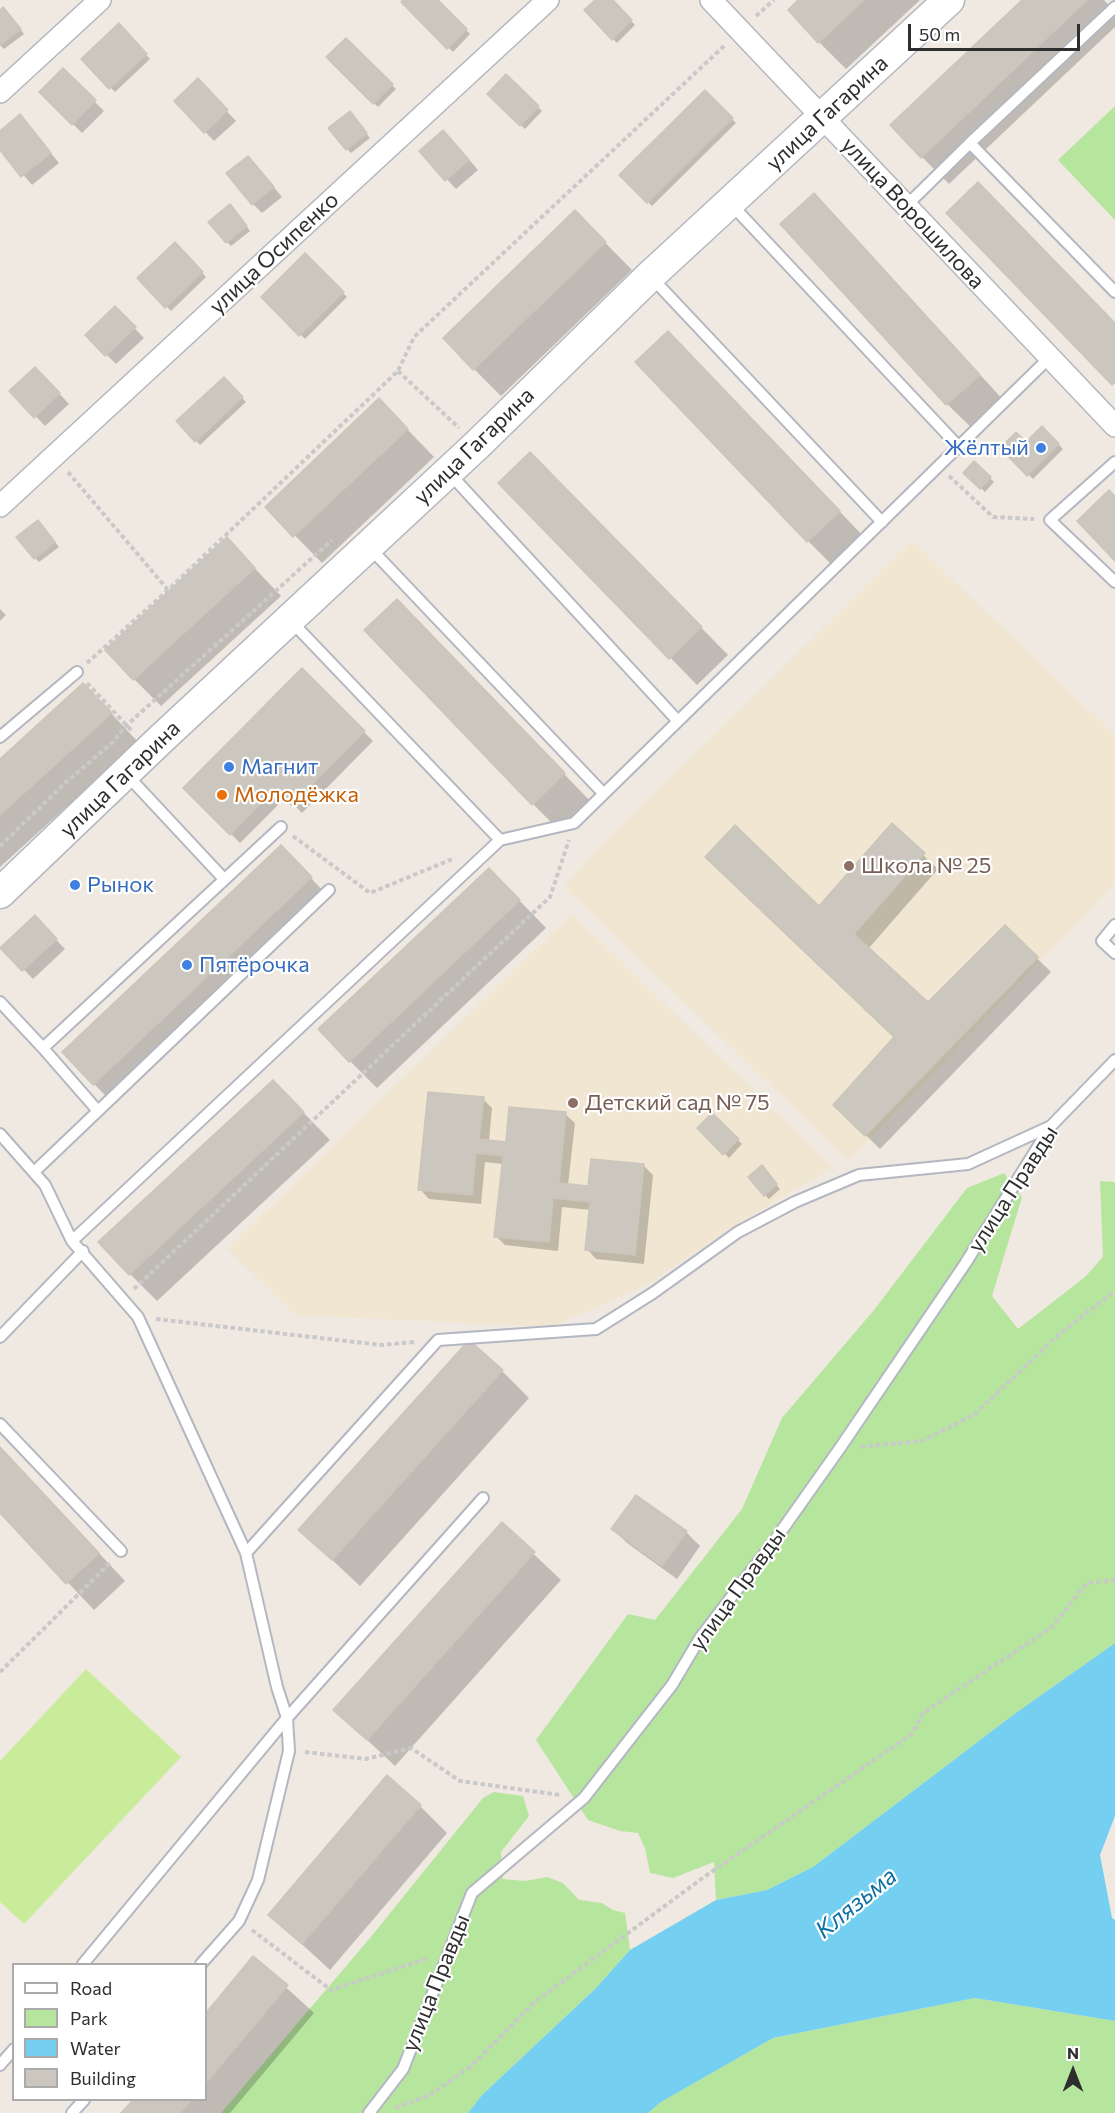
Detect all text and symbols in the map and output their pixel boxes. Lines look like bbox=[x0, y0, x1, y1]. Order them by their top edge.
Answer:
scale bar bbox=[911, 12, 1084, 50]
text: 50 m bbox=[919, 23, 960, 45]
street label: улица Гагарина bbox=[761, 50, 893, 176]
street label: улица Ворошилова bbox=[836, 132, 990, 294]
street label: улица Осипенко bbox=[204, 186, 344, 320]
street label: улица Гагарина bbox=[408, 382, 540, 510]
place label: Жёлтый bbox=[944, 435, 1029, 461]
marker: Жёлтый bbox=[1034, 441, 1048, 455]
street label: улица Гагарина bbox=[54, 715, 186, 843]
place label: Магнит bbox=[241, 754, 318, 780]
marker: Магнит bbox=[222, 760, 236, 774]
place label: Молодёжка bbox=[234, 782, 359, 808]
marker: Молодёжка bbox=[215, 788, 229, 802]
place label: Школа № 25 bbox=[861, 853, 991, 879]
marker: Школа № 25 bbox=[842, 859, 856, 873]
place label: Рынок bbox=[87, 872, 154, 898]
marker: Рынок bbox=[68, 878, 82, 892]
place label: Пятёрочка bbox=[199, 952, 310, 978]
marker: Пятёрочка bbox=[180, 958, 194, 972]
place label: Детский сад № 75 bbox=[585, 1090, 770, 1116]
marker: Детский сад № 75 bbox=[566, 1096, 580, 1110]
street label: улица Правды bbox=[962, 1121, 1064, 1257]
street label: улица Правды bbox=[685, 1522, 791, 1656]
water label: Клязьма bbox=[810, 1862, 902, 1944]
street label: улица Правды bbox=[396, 1911, 476, 2055]
legend bbox=[12, 1963, 207, 2101]
text: Road bbox=[70, 1977, 112, 1999]
text: Park bbox=[70, 2007, 108, 2029]
text: Water bbox=[70, 2037, 121, 2059]
north arrow bbox=[1043, 2041, 1103, 2101]
text: N bbox=[1067, 2043, 1079, 2062]
text: Building bbox=[70, 2067, 136, 2089]

